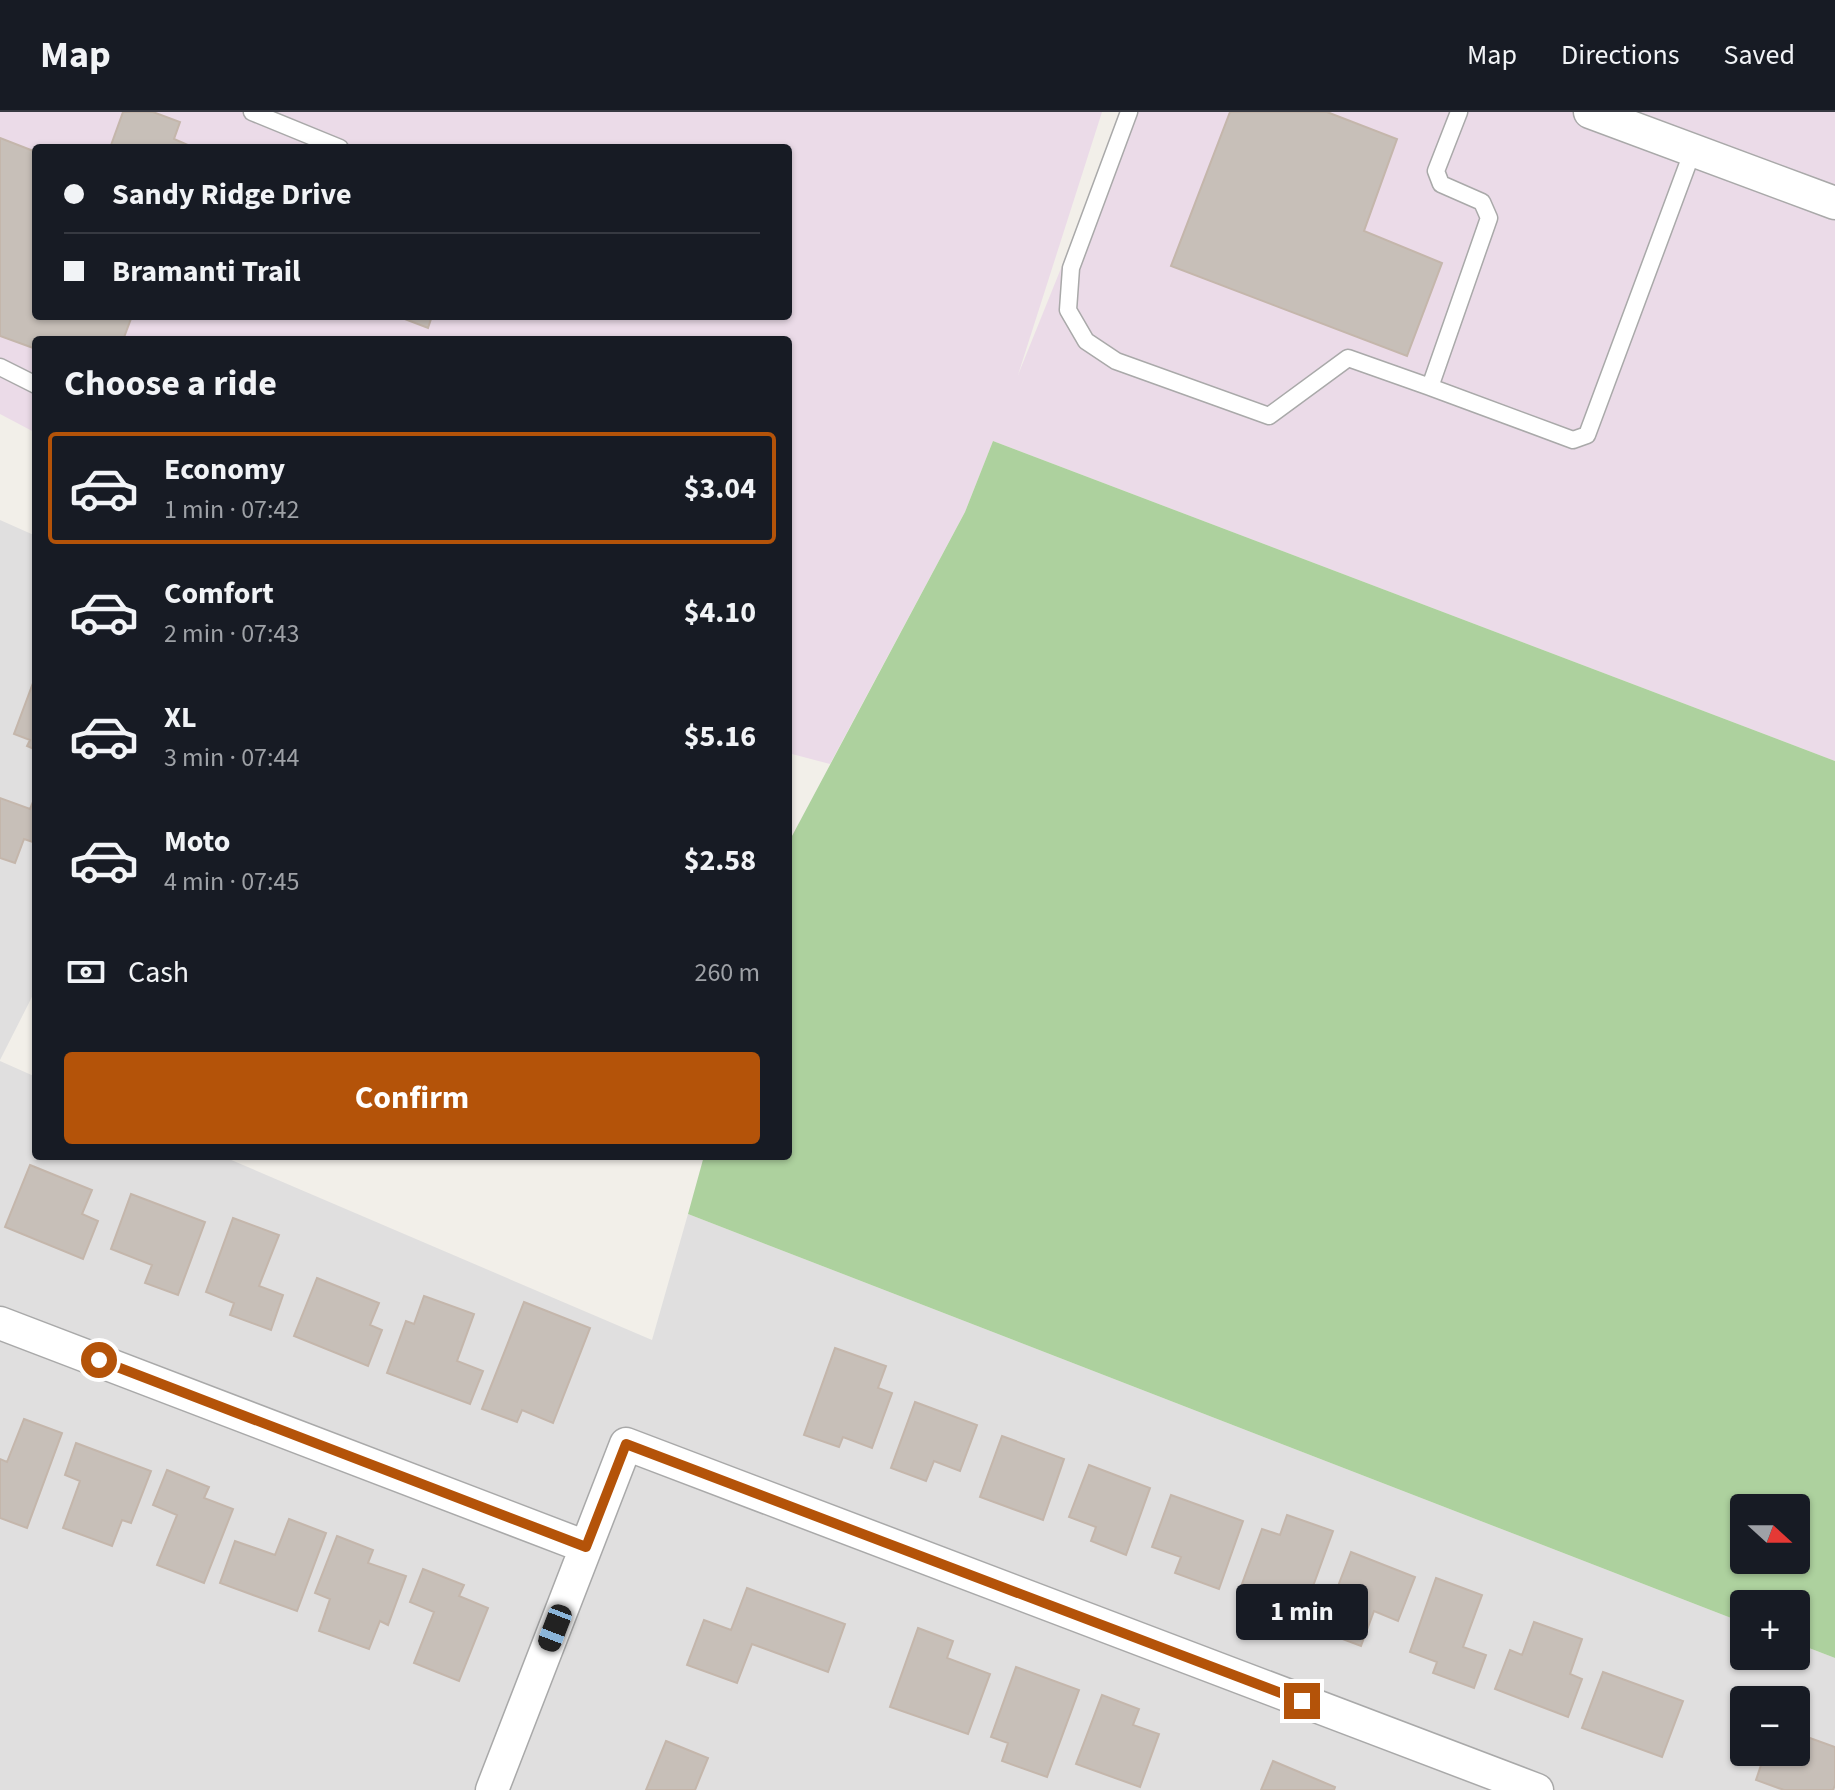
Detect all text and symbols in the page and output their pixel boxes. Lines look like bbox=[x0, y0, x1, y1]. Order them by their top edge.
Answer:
text: Map bbox=[40, 28, 111, 82]
text: Map bbox=[1467, 35, 1517, 75]
text: Directions bbox=[1561, 35, 1680, 75]
text: Saved bbox=[1724, 35, 1795, 75]
text: Sandy Ridge Drive bbox=[112, 173, 352, 216]
text: Bramanti Trail bbox=[112, 250, 301, 293]
text: Choose a ride bbox=[64, 358, 277, 409]
text: Economy bbox=[164, 448, 285, 491]
icon: car bbox=[68, 452, 140, 524]
text: $3.04 bbox=[684, 467, 756, 510]
text: 1 min · 07:42 bbox=[164, 491, 299, 528]
text: Comfort bbox=[164, 572, 274, 615]
icon: car bbox=[68, 576, 140, 648]
text: $4.10 bbox=[684, 591, 756, 634]
text: 2 min · 07:43 bbox=[164, 615, 299, 652]
text: XL bbox=[164, 696, 197, 739]
icon: car bbox=[68, 700, 140, 772]
text: $5.16 bbox=[684, 715, 756, 758]
text: 3 min · 07:44 bbox=[164, 739, 299, 776]
text: Moto bbox=[164, 820, 230, 863]
icon: car bbox=[68, 824, 140, 896]
text: $2.58 bbox=[684, 839, 756, 882]
text: 4 min · 07:45 bbox=[164, 863, 299, 900]
icon: cash bbox=[64, 950, 108, 994]
text: Cash bbox=[128, 951, 189, 994]
text: 260 m bbox=[694, 954, 760, 991]
button: Confirm bbox=[64, 1052, 760, 1144]
route start bbox=[81, 1342, 117, 1378]
north arrow bbox=[1730, 1494, 1810, 1574]
map controls bbox=[1730, 1494, 1810, 1766]
callout: 1 min bbox=[1236, 1585, 1368, 1641]
button: + bbox=[1730, 1590, 1810, 1670]
text: 1 min bbox=[1270, 1593, 1334, 1630]
car bbox=[535, 1601, 575, 1655]
route end bbox=[1284, 1683, 1320, 1719]
button: − bbox=[1730, 1686, 1810, 1766]

